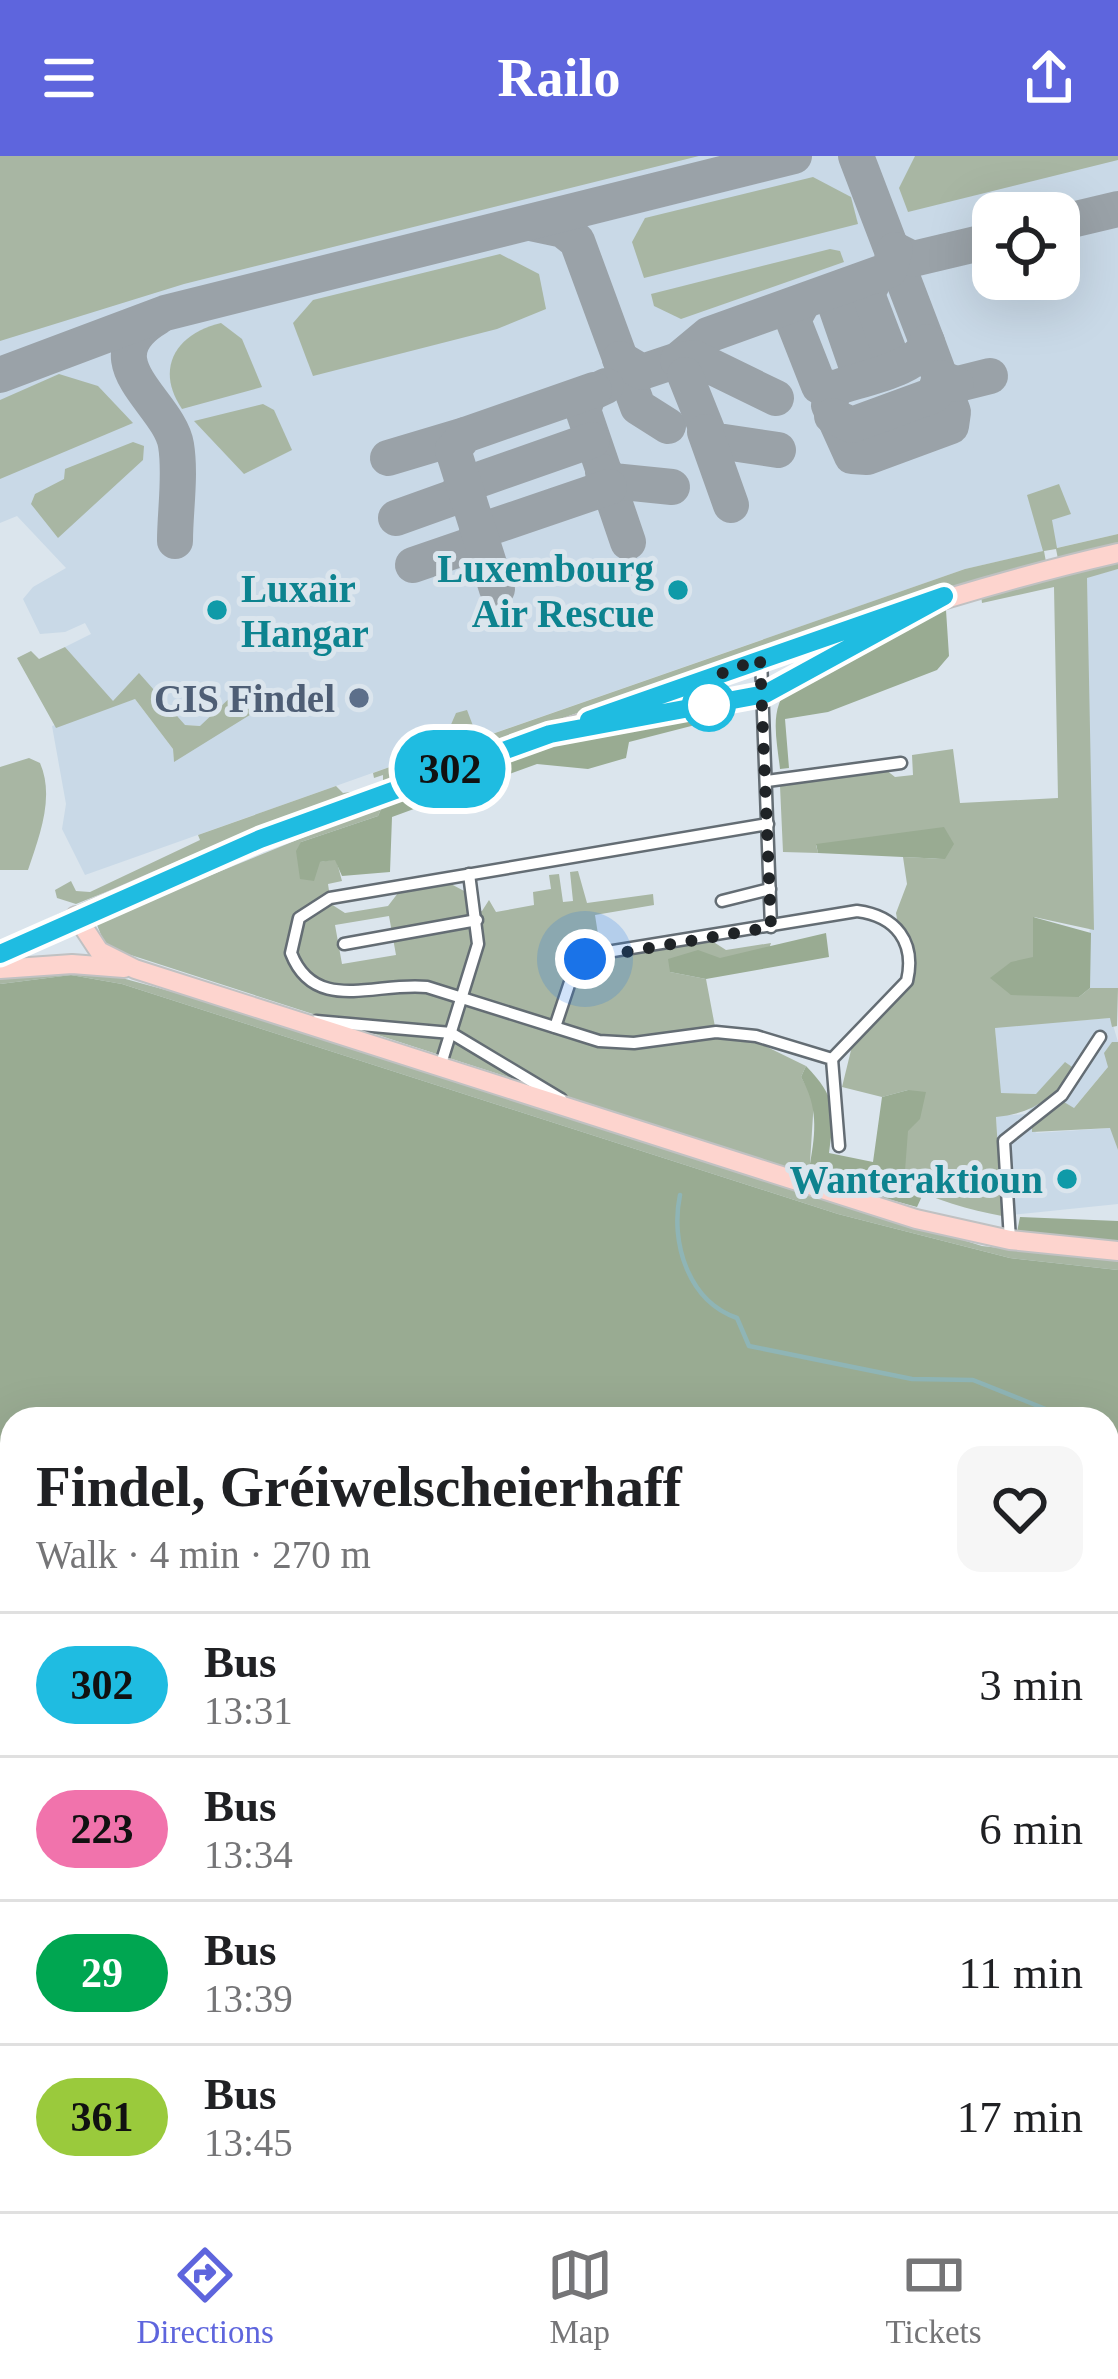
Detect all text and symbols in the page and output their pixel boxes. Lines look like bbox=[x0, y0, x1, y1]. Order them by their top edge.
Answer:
icon: menu bbox=[36, 45, 102, 111]
icon: share bbox=[1016, 45, 1082, 111]
text: Railo bbox=[497, 48, 621, 108]
map controls bbox=[972, 192, 1080, 300]
button: locate bbox=[972, 192, 1080, 300]
place label: Luxembourg Air Rescue bbox=[437, 547, 654, 635]
place label: Luxair Hangar bbox=[241, 567, 369, 656]
marker: Luxembourg Air Rescue bbox=[665, 577, 691, 603]
marker: Luxair Hangar bbox=[204, 597, 230, 623]
place label: CIS Findel bbox=[154, 677, 335, 720]
unlabelled marker bbox=[684, 680, 734, 730]
marker: CIS Findel bbox=[346, 685, 372, 711]
line badge: 302 bbox=[381, 730, 519, 808]
text: 302 bbox=[419, 746, 482, 792]
your location bbox=[555, 929, 615, 989]
place label: Wanteraktioun bbox=[789, 1158, 1043, 1201]
marker: Wanteraktioun bbox=[1054, 1166, 1080, 1192]
button: heart bbox=[957, 1446, 1083, 1572]
text: Findel, Gréiwelscheierhaff bbox=[36, 1455, 682, 1518]
text: Walk · 4 min · 270 m bbox=[36, 1533, 371, 1576]
text: Bus bbox=[204, 1637, 277, 1687]
text: 3 min bbox=[979, 1660, 1083, 1710]
text: 302 bbox=[71, 1662, 134, 1708]
text: 13:31 bbox=[204, 1689, 293, 1732]
text: Bus bbox=[204, 1781, 277, 1831]
text: 6 min bbox=[979, 1804, 1083, 1854]
text: 223 bbox=[71, 1806, 134, 1852]
text: 13:34 bbox=[204, 1833, 293, 1876]
text: Bus bbox=[204, 1925, 277, 1975]
text: 11 min bbox=[958, 1948, 1083, 1998]
text: 29 bbox=[81, 1950, 123, 1996]
text: 13:39 bbox=[204, 1977, 293, 2020]
text: Bus bbox=[204, 2069, 277, 2119]
text: 17 min bbox=[957, 2092, 1083, 2142]
text: 361 bbox=[71, 2094, 134, 2140]
text: 13:45 bbox=[204, 2121, 293, 2164]
tab: Directions bbox=[136, 2242, 274, 2351]
tab: Map bbox=[547, 2242, 613, 2351]
tab: Tickets bbox=[886, 2242, 982, 2351]

